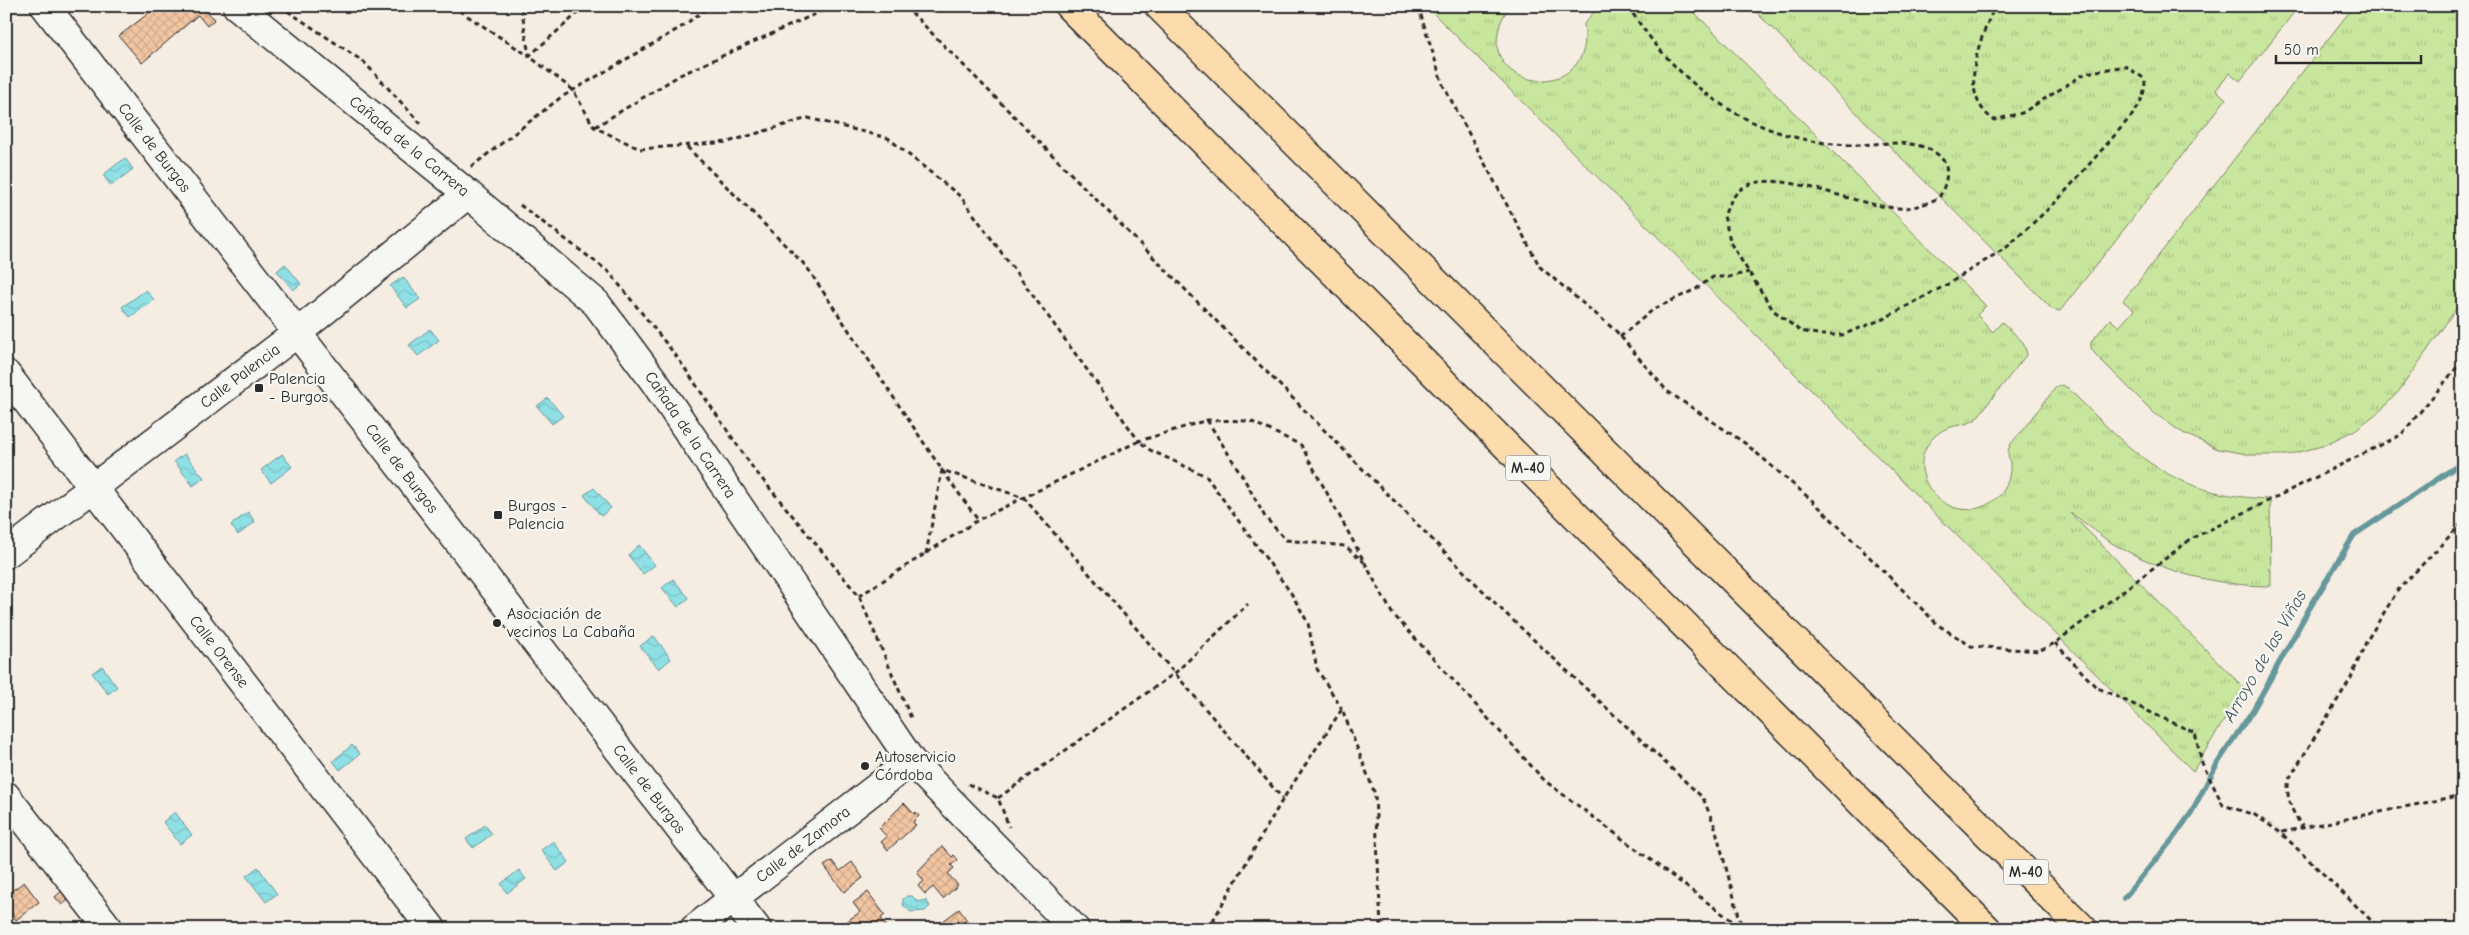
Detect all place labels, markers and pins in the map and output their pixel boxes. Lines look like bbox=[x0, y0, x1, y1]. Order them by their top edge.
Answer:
place label: Palencia - Burgos bbox=[269, 370, 329, 406]
marker: Palencia - Burgos bbox=[253, 382, 265, 394]
place label: Burgos - Palencia bbox=[508, 497, 567, 533]
marker: Burgos - Palencia bbox=[492, 509, 504, 521]
place label: Asociación de vecinos La Cabaña bbox=[506, 605, 635, 641]
marker: Asociación de vecinos La Cabaña bbox=[491, 617, 503, 629]
place label: Autoservicio Córdoba bbox=[875, 748, 956, 784]
marker: Autoservicio Córdoba bbox=[859, 760, 871, 772]

